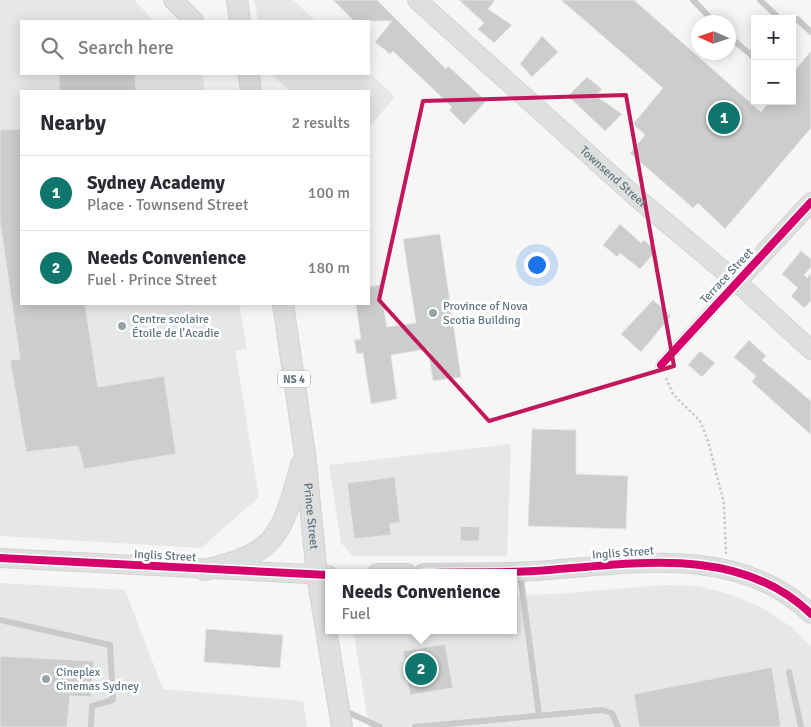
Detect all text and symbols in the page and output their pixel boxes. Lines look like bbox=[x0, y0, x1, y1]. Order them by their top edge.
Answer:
north arrow bbox=[691, 15, 736, 60]
map controls bbox=[751, 15, 796, 105]
button: + bbox=[751, 15, 796, 60]
search box bbox=[20, 20, 370, 75]
icon: search bbox=[38, 34, 66, 62]
text: Search here bbox=[78, 36, 174, 60]
button: − bbox=[751, 60, 796, 105]
pin: 1 bbox=[708, 99, 740, 137]
text: Nearby bbox=[40, 110, 106, 136]
text: 2 results bbox=[291, 113, 350, 133]
street label: Townsend Street bbox=[577, 143, 650, 210]
text: Sydney Academy bbox=[87, 171, 225, 195]
text: 1 bbox=[52, 183, 60, 203]
text: 100 m bbox=[308, 183, 350, 203]
text: Place · Townsend Street bbox=[87, 195, 249, 215]
street label: Terrace Street bbox=[697, 245, 757, 307]
text: Needs Convenience bbox=[87, 246, 246, 270]
your location bbox=[524, 252, 550, 278]
text: 2 bbox=[52, 258, 60, 278]
text: 180 m bbox=[308, 258, 350, 278]
text: Fuel · Prince Street bbox=[87, 270, 217, 290]
place label: Province of Nova Scotia Building bbox=[443, 299, 528, 328]
marker: Province of Nova Scotia Building bbox=[427, 307, 439, 319]
place label: Centre scolaire Étoile de l'Acadie bbox=[132, 312, 219, 341]
marker: Centre scolaire Étoile de l'Acadie bbox=[116, 320, 128, 332]
road number: NS 4 bbox=[278, 370, 310, 388]
street label: Prince Street bbox=[300, 482, 322, 550]
street label: Inglis Street bbox=[591, 543, 655, 563]
street label: Inglis Street bbox=[134, 547, 196, 565]
popup bbox=[325, 569, 517, 634]
text: Needs Convenience bbox=[341, 580, 501, 604]
text: Fuel bbox=[341, 604, 371, 624]
pin: 2 bbox=[405, 650, 437, 688]
place label: Cineplex Cinemas Sydney bbox=[56, 665, 139, 694]
marker: Cineplex Cinemas Sydney bbox=[40, 673, 52, 685]

